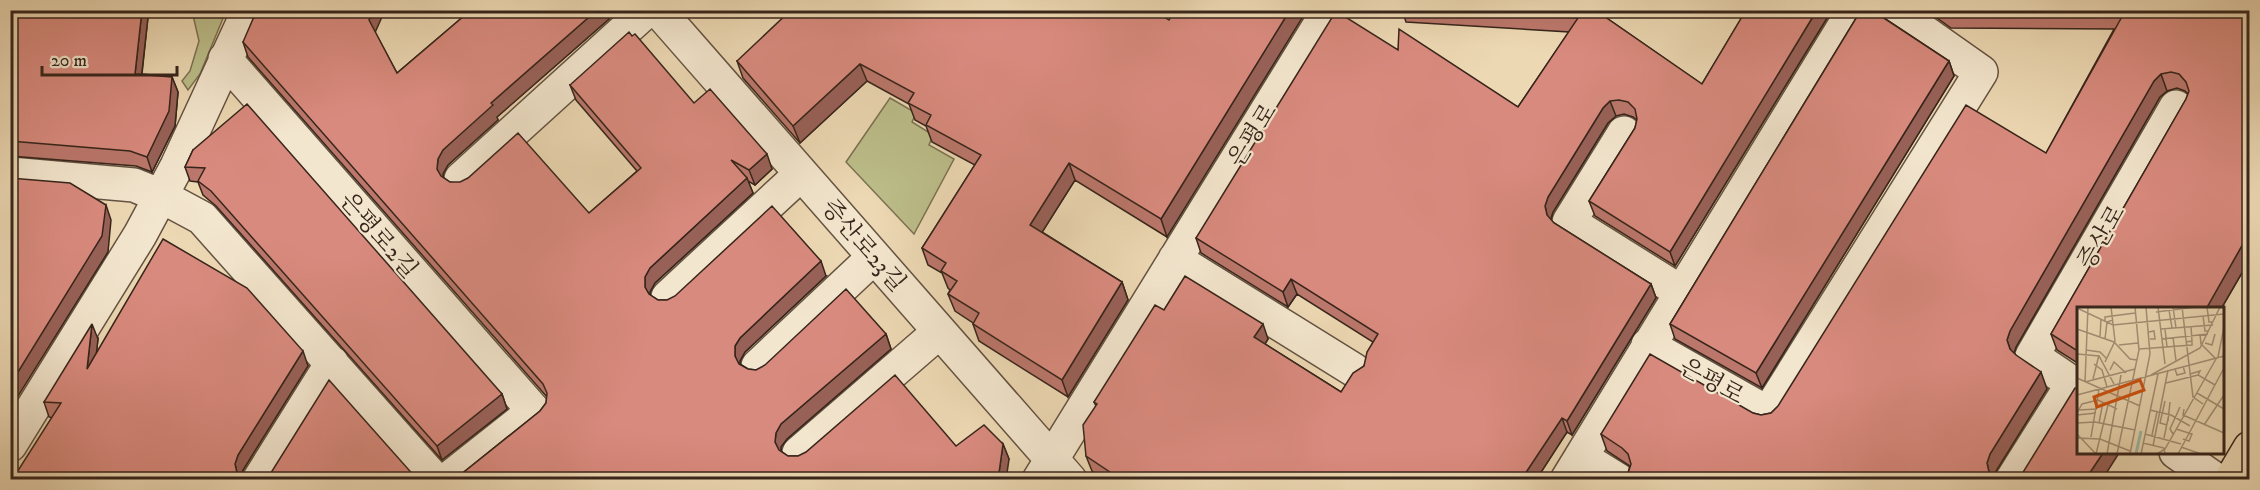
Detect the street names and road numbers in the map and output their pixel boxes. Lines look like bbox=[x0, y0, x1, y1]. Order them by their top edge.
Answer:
street label: 은평로 bbox=[1222, 98, 1284, 173]
street label: 은평로2길 bbox=[333, 186, 424, 285]
street label: 증산로23길 bbox=[815, 193, 912, 298]
street label: 증산로 bbox=[2071, 200, 2132, 275]
street label: 은평로 bbox=[1674, 352, 1749, 412]

